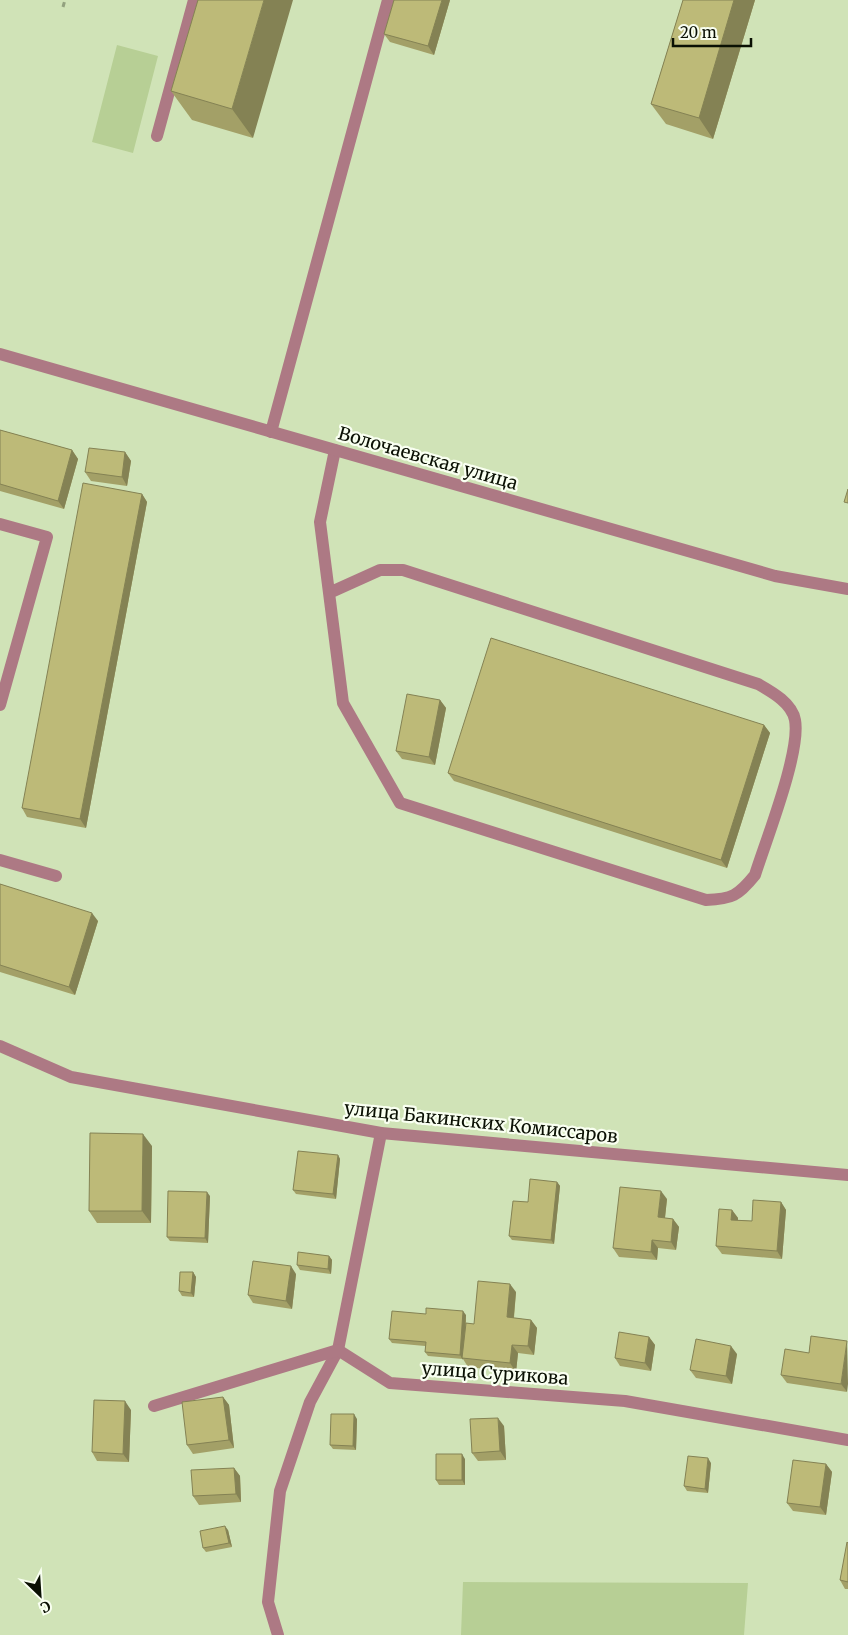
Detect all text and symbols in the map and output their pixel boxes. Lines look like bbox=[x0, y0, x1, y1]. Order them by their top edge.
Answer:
scale bar bbox=[673, 15, 750, 47]
text: 20 m bbox=[680, 23, 717, 42]
street label: Волочаевская улица bbox=[336, 421, 521, 495]
street label: улица Бакинских Комиссаров bbox=[343, 1096, 619, 1148]
street label: улица Сурикова bbox=[421, 1356, 569, 1390]
north arrow bbox=[15, 1570, 65, 1620]
text: С bbox=[37, 1597, 54, 1617]

